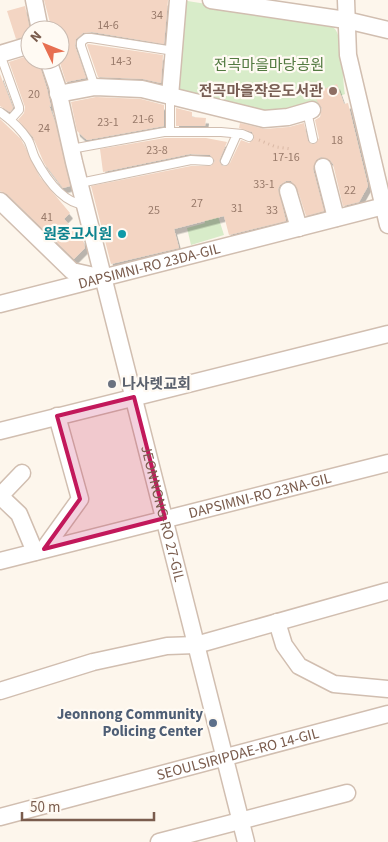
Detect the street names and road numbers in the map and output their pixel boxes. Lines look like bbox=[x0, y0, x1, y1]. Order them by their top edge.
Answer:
street label: DAPSIMNI-RO 23DA-GIL bbox=[76, 238, 222, 294]
street label: JEONNONG-RO 27-GIL bbox=[136, 443, 190, 584]
street label: DAPSIMNI-RO 23NA-GIL bbox=[186, 467, 333, 523]
street label: SEOULSIRIPDAE-RO 14-GIL bbox=[154, 722, 321, 785]

